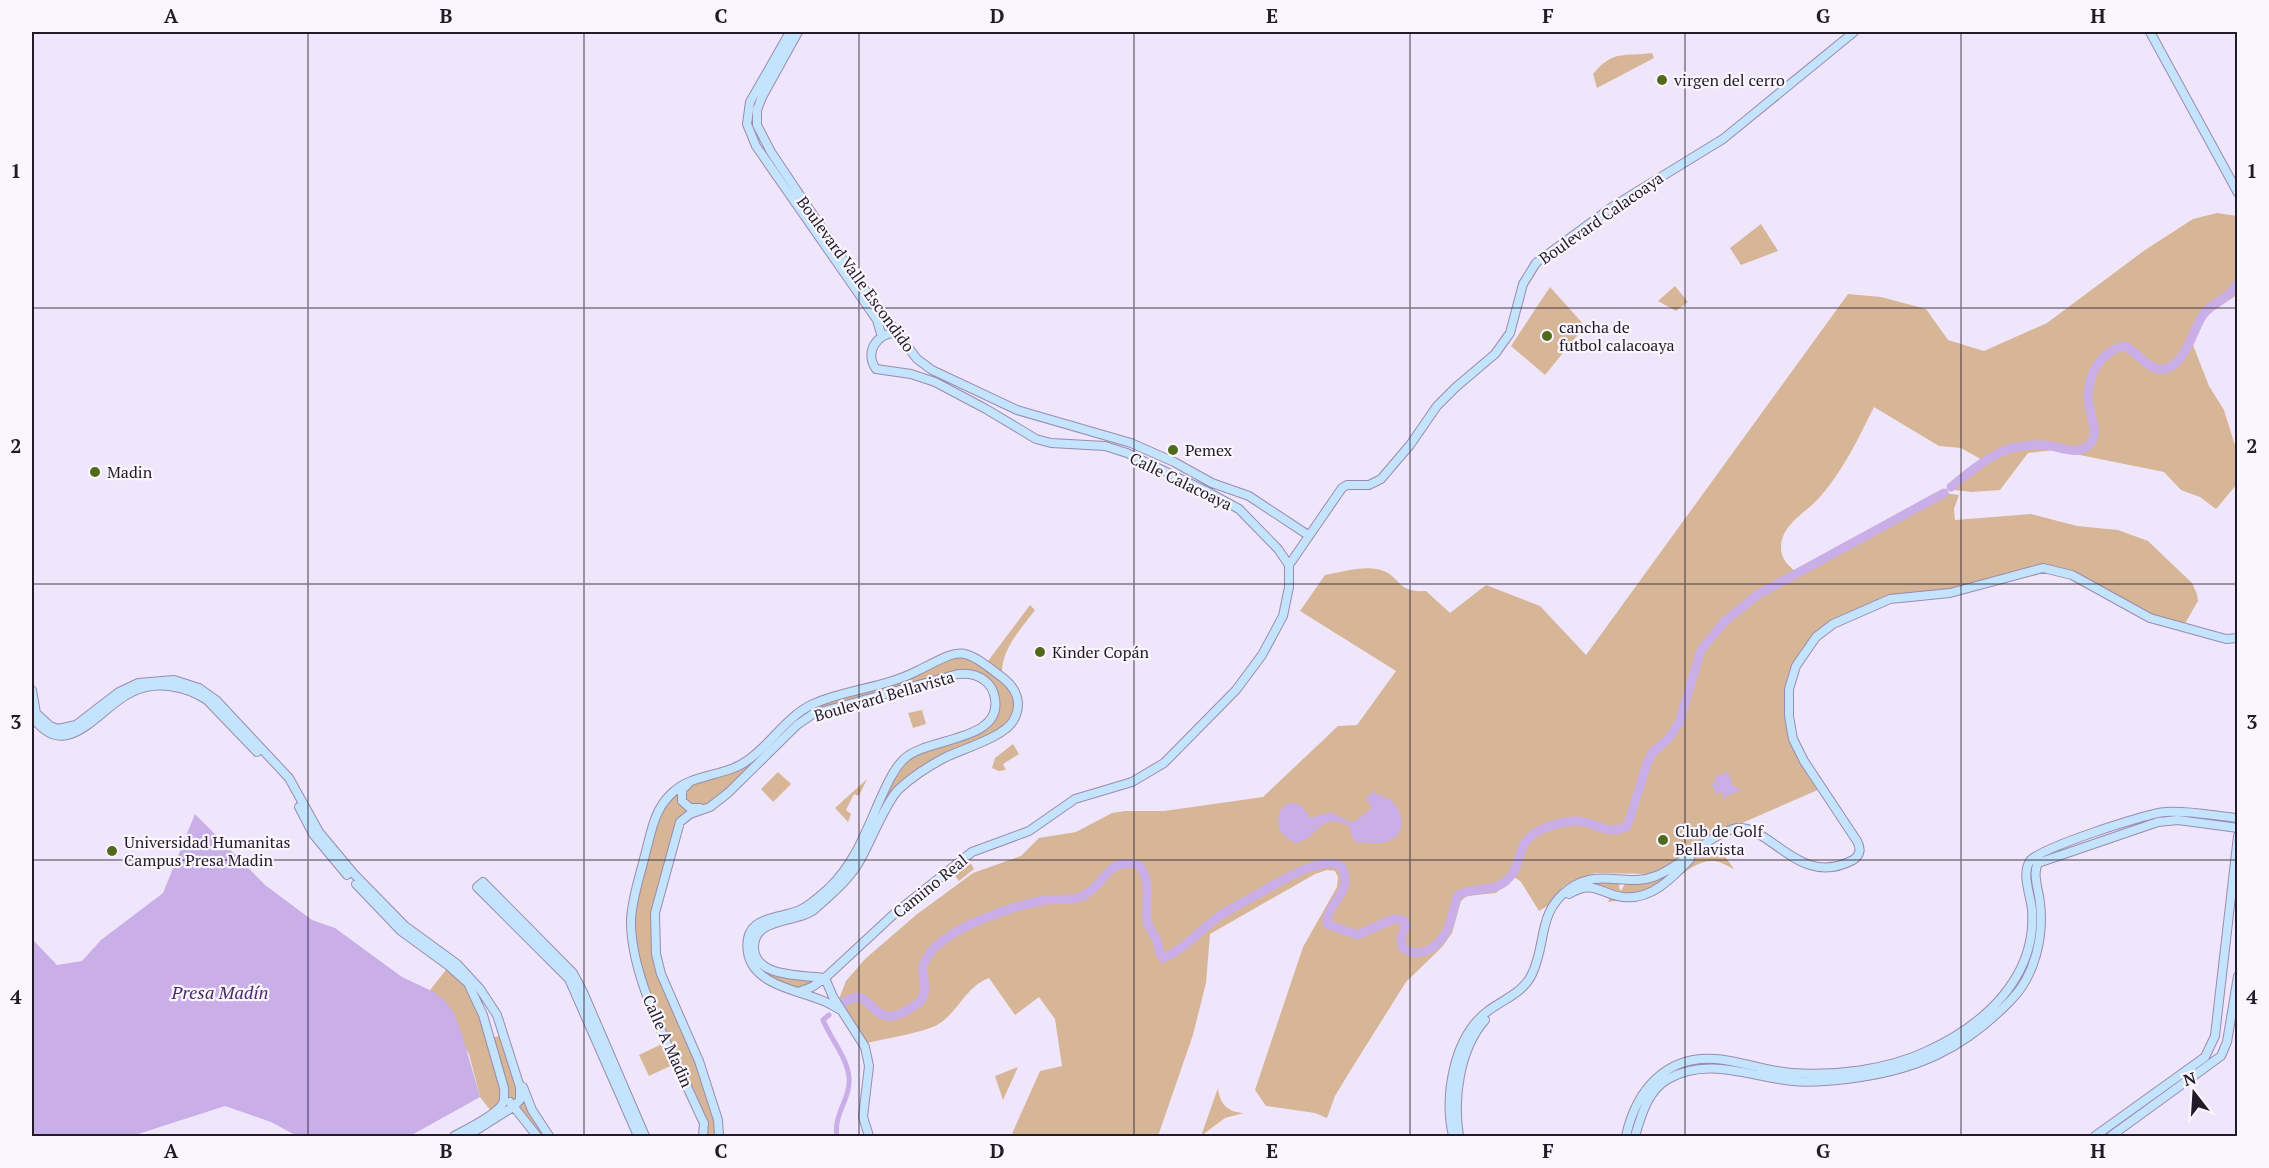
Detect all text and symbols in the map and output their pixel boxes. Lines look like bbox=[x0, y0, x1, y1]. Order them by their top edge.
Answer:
text: A bbox=[164, 2, 179, 29]
text: B bbox=[440, 2, 453, 29]
text: C bbox=[714, 2, 728, 29]
text: D bbox=[990, 2, 1004, 29]
text: E bbox=[1266, 2, 1278, 29]
text: F bbox=[1542, 2, 1554, 29]
text: G bbox=[1816, 2, 1830, 29]
text: H bbox=[2090, 2, 2106, 29]
place label: virgen del cerro bbox=[1673, 69, 1785, 91]
marker: virgen del cerro bbox=[1655, 73, 1669, 87]
text: 1 bbox=[10, 157, 22, 184]
text: 1 bbox=[2246, 157, 2258, 184]
street label: Boulevard Calacoaya bbox=[1534, 167, 1668, 269]
street label: Boulevard Valle Escondido bbox=[792, 192, 920, 356]
place label: cancha de futbol calacoaya bbox=[1559, 316, 1675, 356]
marker: cancha de futbol calacoaya bbox=[1540, 329, 1554, 343]
text: 2 bbox=[10, 432, 22, 459]
text: 2 bbox=[2246, 432, 2258, 459]
place label: Pemex bbox=[1185, 439, 1233, 461]
marker: Pemex bbox=[1166, 443, 1180, 457]
street label: Calle Calacoaya bbox=[1126, 447, 1236, 515]
place label: Madin bbox=[107, 461, 153, 483]
marker: Madin bbox=[88, 465, 102, 479]
place label: Kinder Copán bbox=[1052, 641, 1150, 663]
marker: Kinder Copán bbox=[1033, 645, 1047, 659]
street label: Boulevard Bellavista bbox=[811, 665, 957, 727]
text: 3 bbox=[10, 708, 22, 735]
text: 3 bbox=[2246, 708, 2258, 735]
place label: Club de Golf Bellavista bbox=[1675, 820, 1764, 860]
place label: Universidad Humanitas Campus Presa Madin bbox=[124, 831, 291, 871]
marker: Club de Golf Bellavista bbox=[1656, 833, 1670, 847]
marker: Universidad Humanitas Campus Presa Madin bbox=[105, 844, 119, 858]
street label: Camino Real bbox=[888, 849, 972, 923]
water label: Presa Madín bbox=[171, 980, 268, 1004]
text: 4 bbox=[10, 983, 22, 1010]
text: 4 bbox=[2246, 983, 2258, 1010]
street label: Calle A Madin bbox=[638, 991, 698, 1091]
north arrow bbox=[2164, 1063, 2224, 1123]
text: N bbox=[2181, 1066, 2199, 1091]
text: A bbox=[164, 1137, 179, 1164]
text: B bbox=[440, 1137, 453, 1164]
text: C bbox=[714, 1137, 728, 1164]
text: D bbox=[990, 1137, 1004, 1164]
text: E bbox=[1266, 1137, 1278, 1164]
text: F bbox=[1542, 1137, 1554, 1164]
text: G bbox=[1816, 1137, 1830, 1164]
text: H bbox=[2090, 1137, 2106, 1164]

